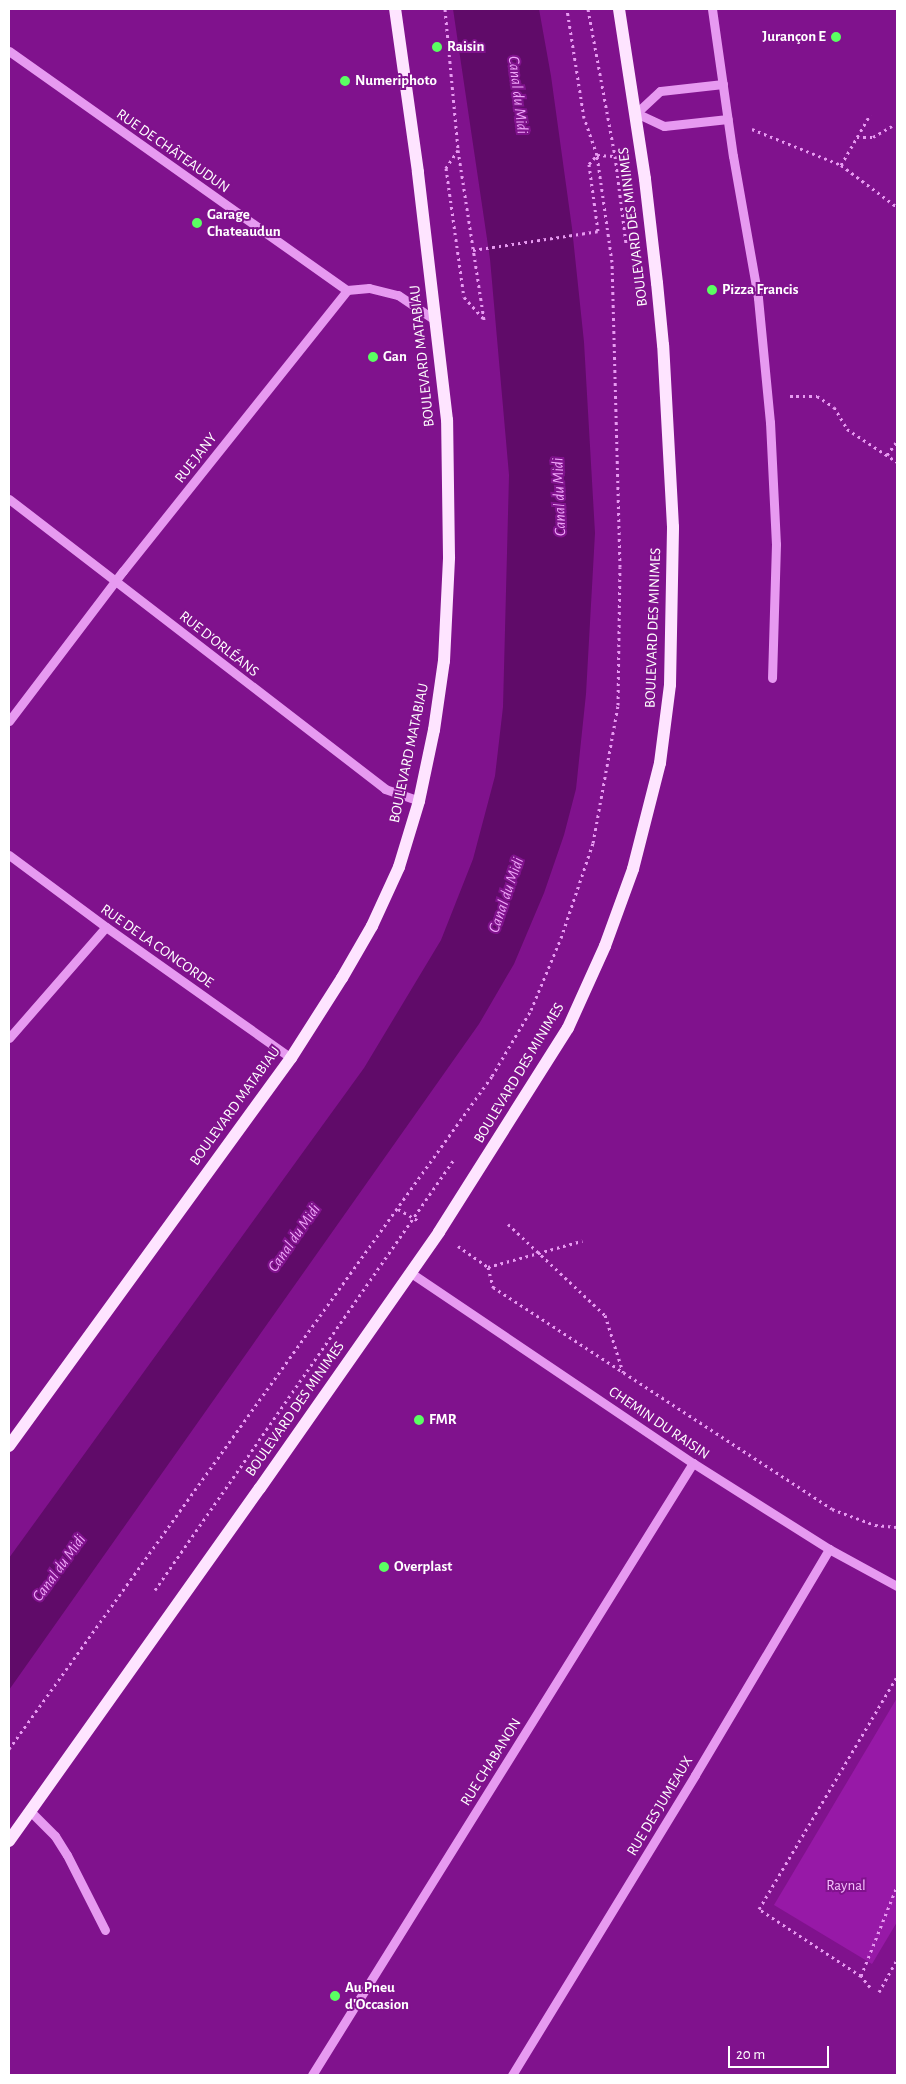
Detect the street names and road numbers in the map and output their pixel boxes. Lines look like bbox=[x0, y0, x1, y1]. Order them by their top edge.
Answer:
street label: RUE DE CHÂTEAUDUN bbox=[113, 105, 233, 197]
street label: BOULEVARD DES MINIMES bbox=[614, 146, 652, 308]
street label: BOULEVARD MATABIAU bbox=[406, 284, 438, 428]
street label: RUE JANY bbox=[171, 429, 221, 487]
street label: BOULEVARD DES MINIMES bbox=[641, 547, 665, 709]
street label: RUE D'ORLÉANS bbox=[176, 607, 262, 681]
street label: BOULEVARD MATABIAU bbox=[385, 681, 433, 825]
street label: RUE DE LA CONCORDE bbox=[97, 900, 217, 992]
street label: BOULEVARD DES MINIMES bbox=[470, 1000, 568, 1146]
street label: BOULEVARD MATABIAU bbox=[186, 1043, 284, 1169]
street label: BOULEVARD DES MINIMES bbox=[242, 1338, 348, 1480]
street label: CHEMIN DU RAISIN bbox=[605, 1383, 713, 1463]
street label: RUE CHABANON bbox=[457, 1715, 525, 1809]
street label: RUE DES JUMEAUX bbox=[623, 1753, 697, 1859]

